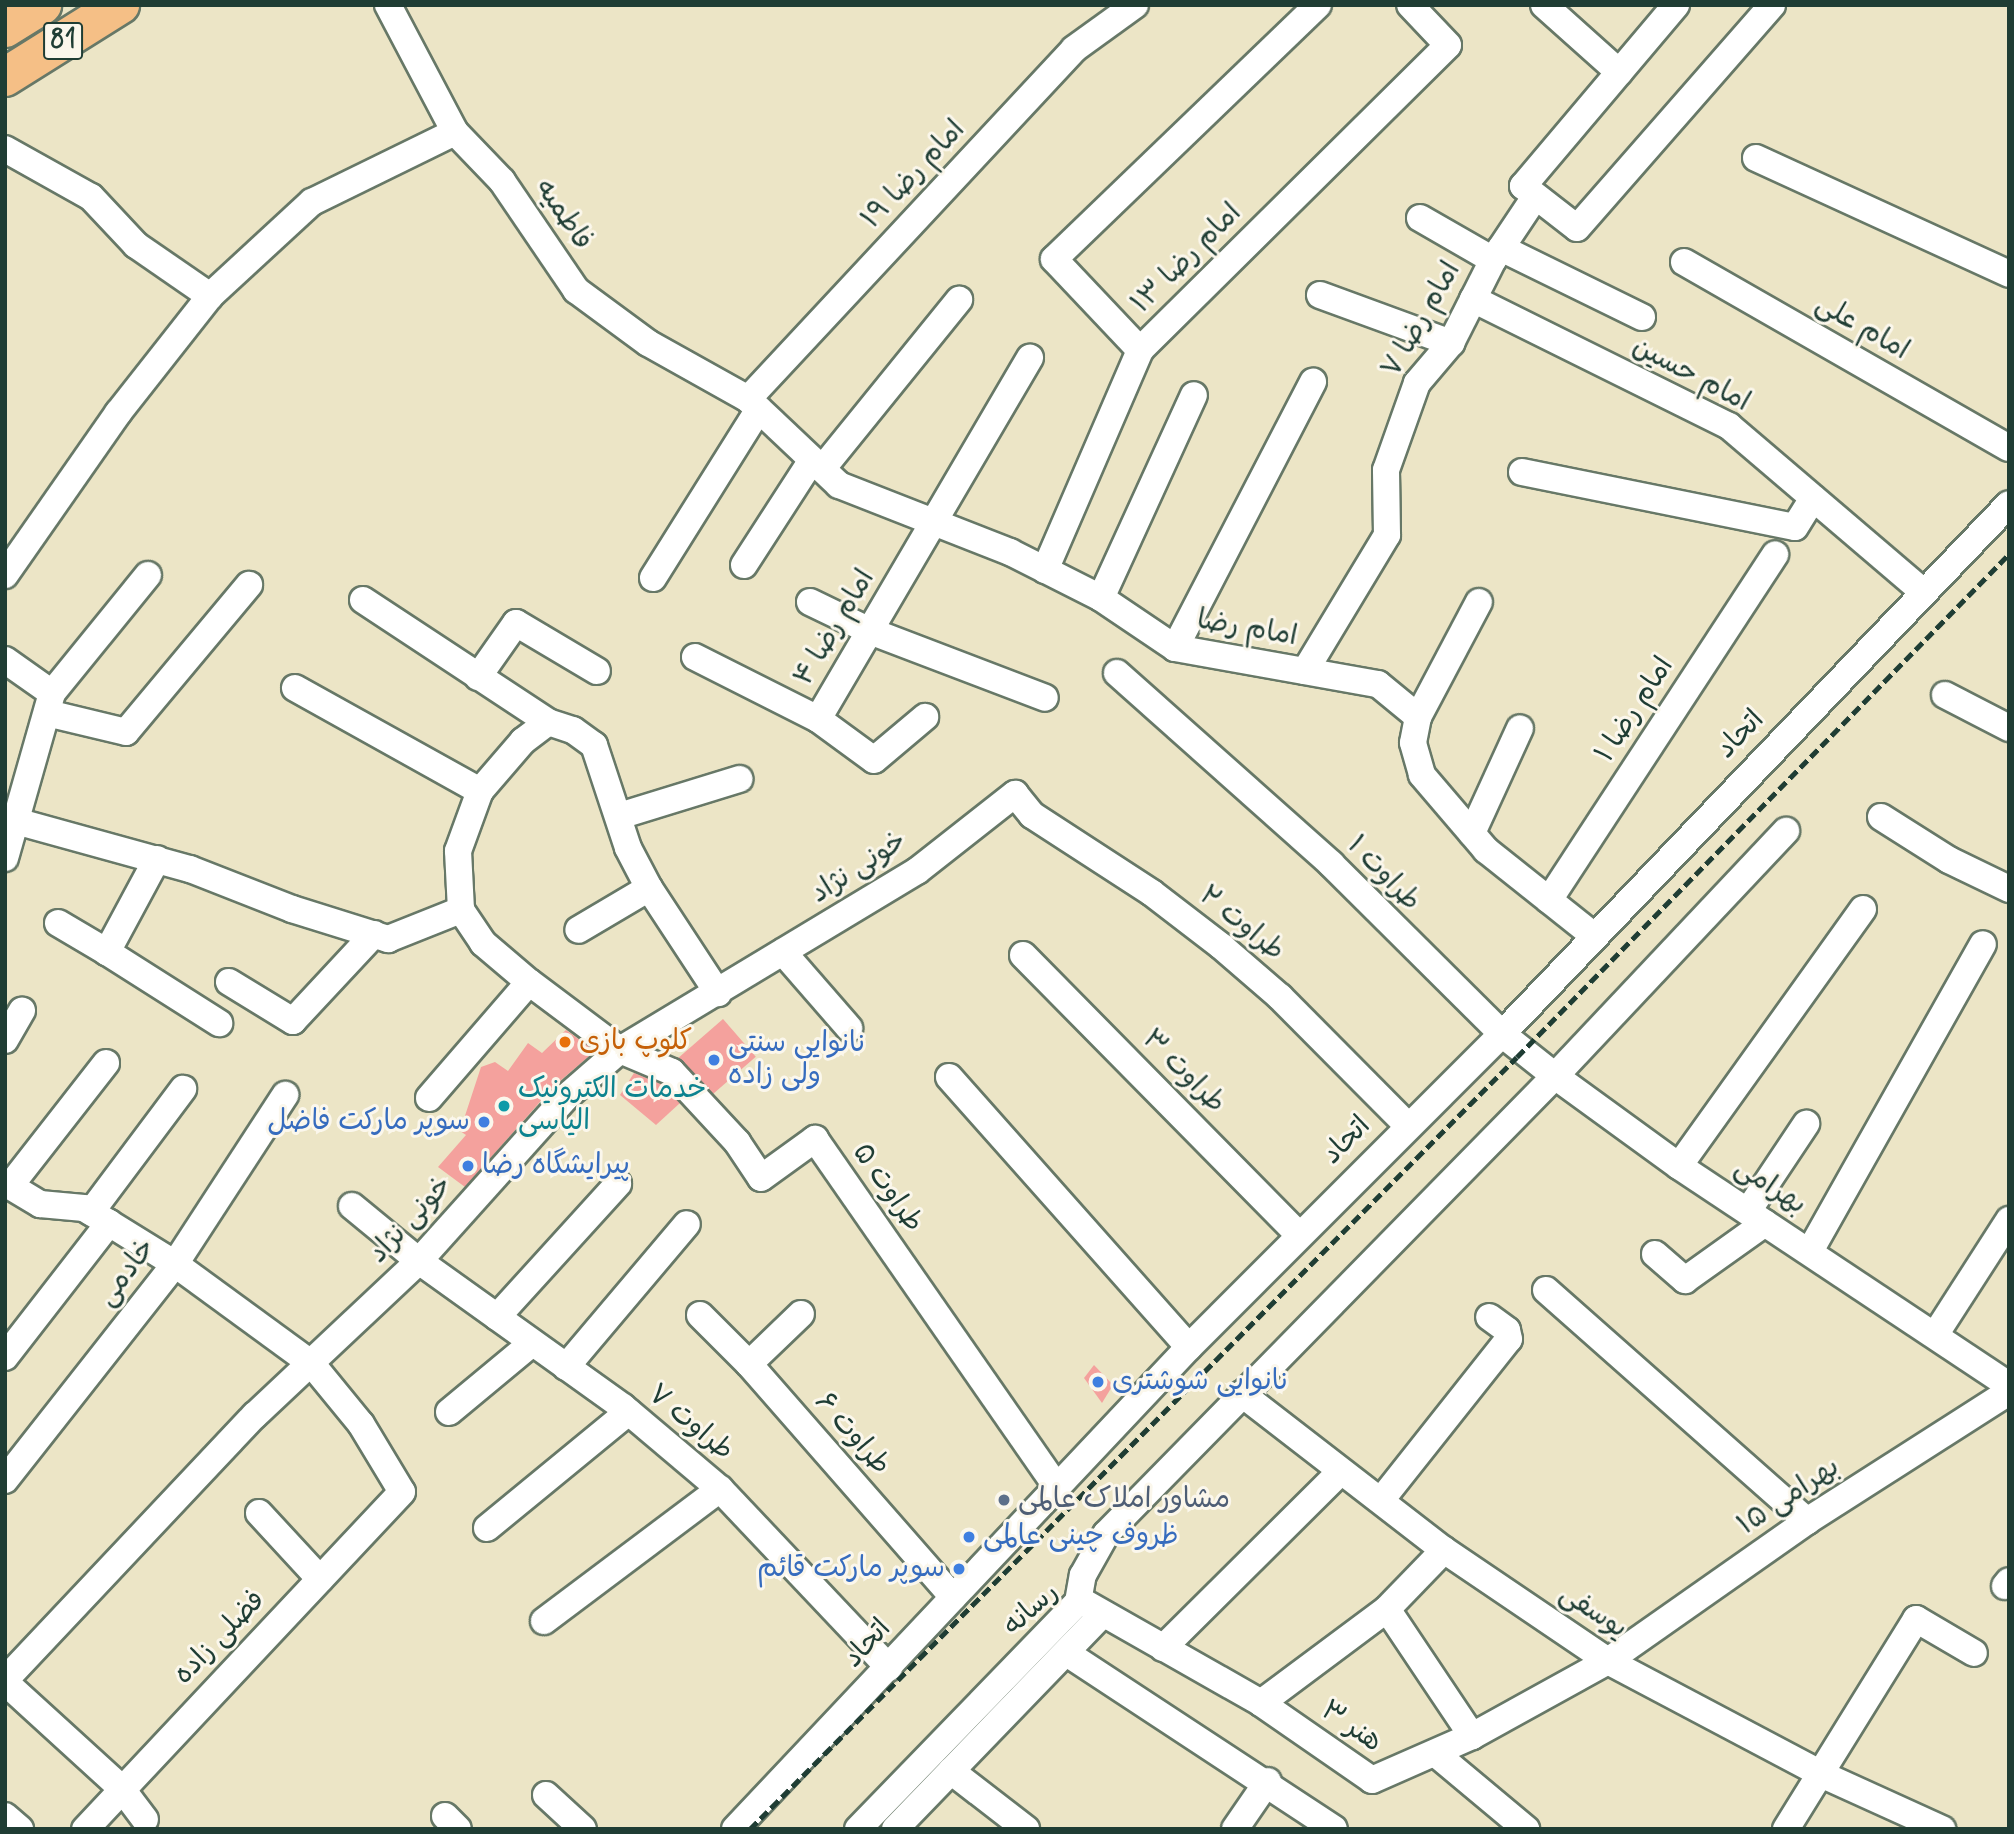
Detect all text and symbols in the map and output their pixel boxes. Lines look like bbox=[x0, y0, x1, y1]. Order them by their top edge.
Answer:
road number: 81 bbox=[42, 18, 84, 64]
street label: امام رضا ۱۹ bbox=[855, 114, 973, 236]
street label: فاطمیه bbox=[527, 173, 599, 257]
street label: امام رضا ۱۳ bbox=[1125, 197, 1249, 321]
street label: امام رضا ۷ bbox=[1375, 256, 1469, 384]
street label: امام علی bbox=[1809, 288, 1915, 368]
street label: امام حسین bbox=[1627, 330, 1755, 420]
street label: امام رضا ۴ bbox=[787, 564, 883, 692]
street label: امام رضا bbox=[1194, 604, 1300, 654]
street label: امام رضا ۱ bbox=[1589, 651, 1681, 769]
street label: اتحاد bbox=[1710, 704, 1772, 766]
street label: خونی نژاد bbox=[805, 825, 913, 911]
street label: طراوت ۱ bbox=[1339, 829, 1427, 919]
street label: طراوت ۲ bbox=[1191, 879, 1291, 969]
street label: طراوت ۳ bbox=[1134, 1023, 1232, 1121]
place label: کلوپ بازی bbox=[579, 1025, 692, 1059]
place label: نانوایی سنتی ولی زاده bbox=[728, 1027, 866, 1093]
marker: کلوپ بازی bbox=[557, 1034, 573, 1050]
marker: نانوایی سنتی ولی زاده bbox=[706, 1052, 722, 1068]
place label: خدمات الکترونیک الیاسی bbox=[518, 1073, 706, 1139]
marker: خدمات الکترونیک الیاسی bbox=[496, 1098, 512, 1114]
place label: سوپر مارکت فاضل bbox=[267, 1105, 470, 1139]
street label: اتحاد bbox=[1316, 1110, 1378, 1172]
marker: سوپر مارکت فاضل bbox=[476, 1114, 492, 1130]
street label: طراوت ۵ bbox=[844, 1137, 930, 1239]
place label: پیرایشگاه رضا bbox=[482, 1149, 630, 1183]
street label: بهرامی bbox=[1728, 1152, 1812, 1222]
marker: پیرایشگاه رضا bbox=[460, 1158, 476, 1174]
street label: خونی نژاد bbox=[362, 1169, 460, 1271]
street label: خادمی bbox=[91, 1232, 163, 1314]
place label: نانوایی شوشتری bbox=[1112, 1365, 1289, 1399]
marker: نانوایی شوشتری bbox=[1090, 1374, 1106, 1390]
street label: طراوت ۷ bbox=[640, 1378, 740, 1468]
street label: طراوت ۶ bbox=[807, 1386, 897, 1482]
street label: بهرامی ۱۵ bbox=[1732, 1451, 1846, 1543]
place label: مشاور املاک عالمی bbox=[1018, 1483, 1230, 1517]
marker: مشاور املاک عالمی bbox=[996, 1492, 1012, 1508]
place label: ظروف چینی عالمی bbox=[983, 1520, 1179, 1554]
marker: ظروف چینی عالمی bbox=[961, 1529, 977, 1545]
place label: سوپر مارکت قائم bbox=[757, 1552, 945, 1586]
marker: سوپر مارکت قائم bbox=[951, 1561, 967, 1577]
street label: رسانه bbox=[996, 1576, 1066, 1644]
street label: یوسفی bbox=[1553, 1578, 1633, 1646]
street label: فضلی زاده bbox=[167, 1584, 273, 1692]
street label: اتحاد bbox=[837, 1613, 899, 1675]
street label: هنر ۳ bbox=[1314, 1694, 1388, 1760]

